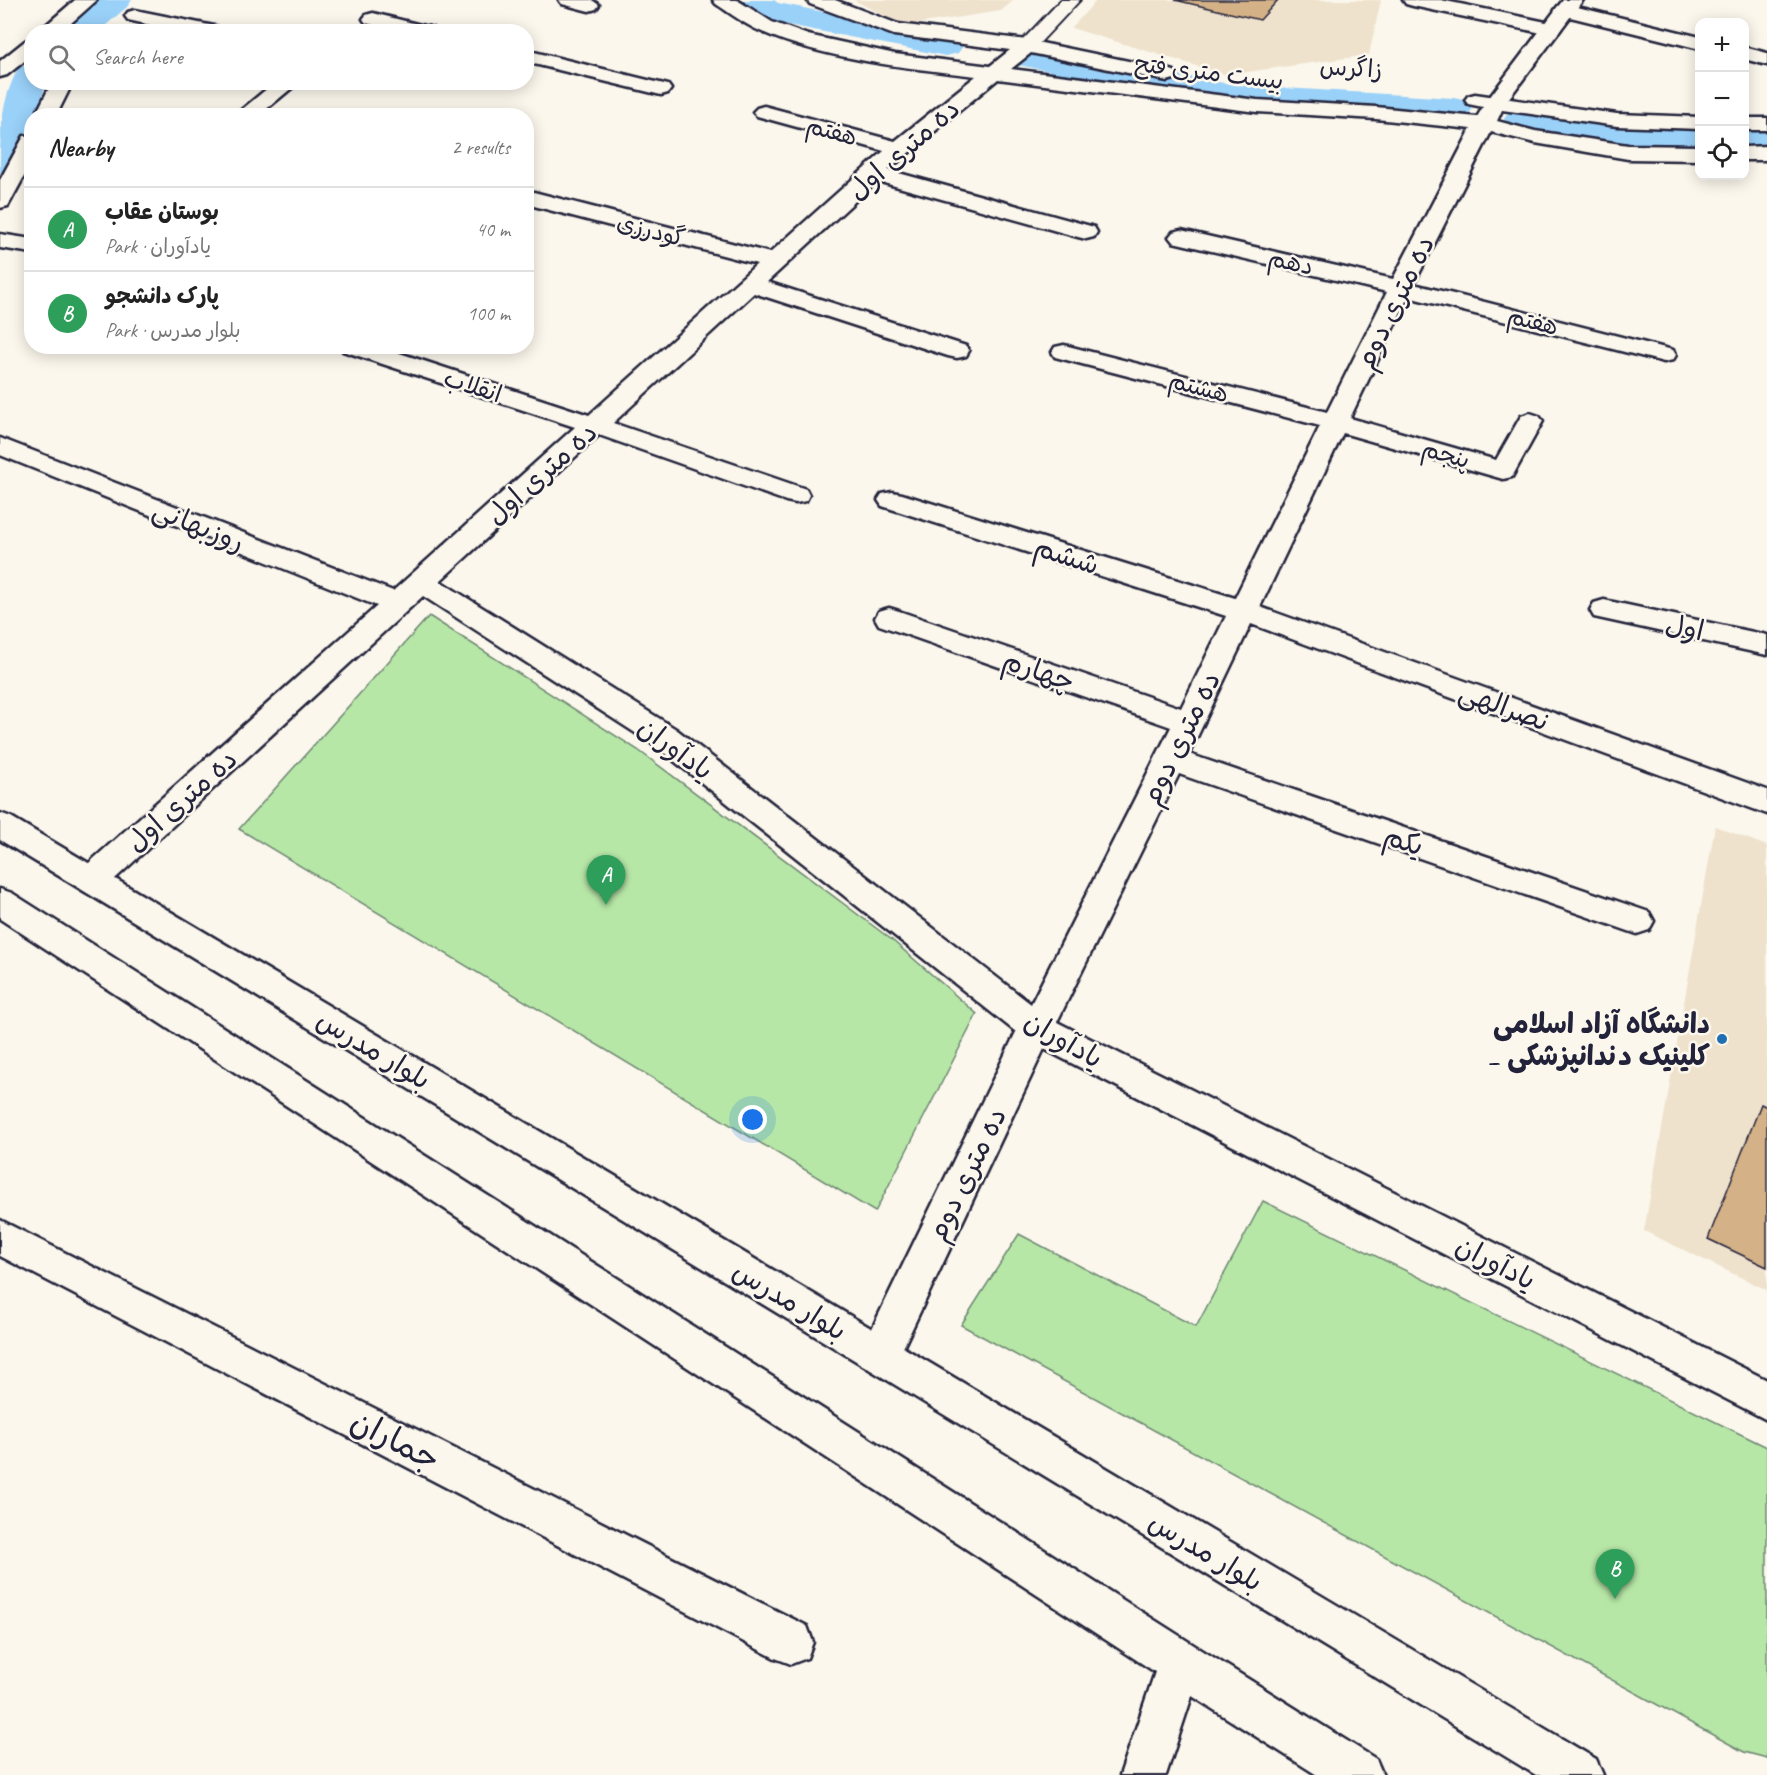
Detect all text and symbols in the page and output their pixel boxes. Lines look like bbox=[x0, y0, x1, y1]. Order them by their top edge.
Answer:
map controls bbox=[1695, 18, 1749, 180]
button: + bbox=[1695, 18, 1749, 72]
search box bbox=[24, 24, 534, 90]
icon: search bbox=[45, 41, 78, 74]
text: Search here bbox=[93, 43, 183, 71]
street label: بیست متری فتح bbox=[1133, 48, 1285, 97]
street label: زاگرس bbox=[1319, 51, 1383, 85]
button: − bbox=[1695, 72, 1749, 126]
street label: ده متری اول bbox=[840, 91, 967, 208]
street label: هفتم bbox=[803, 110, 861, 155]
button: locate bbox=[1695, 126, 1749, 180]
text: Nearby bbox=[48, 131, 113, 164]
text: 2 results bbox=[451, 135, 510, 160]
text: بوستان عقاب bbox=[105, 198, 219, 226]
street label: گودرزی bbox=[614, 207, 688, 253]
text: A bbox=[62, 217, 73, 242]
text: 40 m bbox=[476, 217, 510, 242]
street label: ده متری دوم bbox=[1347, 230, 1445, 377]
text: Park · یادآوران bbox=[105, 234, 211, 259]
street label: دهم bbox=[1265, 242, 1316, 285]
text: پارک دانشجو bbox=[105, 282, 219, 310]
street label: هفتم bbox=[1504, 300, 1562, 345]
text: B bbox=[62, 301, 73, 326]
text: 100 m bbox=[467, 301, 510, 326]
text: Park · بلوار مدرس bbox=[105, 318, 241, 343]
street label: انقلاب bbox=[440, 363, 506, 409]
street label: هشتم bbox=[1165, 365, 1232, 412]
street label: ده متری اول bbox=[479, 414, 604, 532]
street label: پنجم bbox=[1418, 433, 1473, 478]
street label: روزبهانی bbox=[148, 491, 250, 560]
street label: ششم bbox=[1029, 529, 1104, 586]
street label: اول bbox=[1662, 606, 1707, 649]
street label: چهارم bbox=[997, 642, 1079, 703]
street label: ده متری دوم bbox=[1133, 666, 1231, 813]
street label: نصرالهی bbox=[1454, 674, 1555, 739]
street label: یادآوران bbox=[631, 709, 720, 788]
street label: ده متری اول bbox=[119, 741, 244, 859]
street label: یکم bbox=[1378, 817, 1428, 867]
pin: A bbox=[586, 856, 626, 905]
street label: بلوار مدرس bbox=[310, 1002, 437, 1097]
street label: یادآوران bbox=[1018, 1003, 1109, 1076]
place label: دانشگاه آزاد اسلامی _ کلینیک دندانپزشکی bbox=[1488, 1006, 1711, 1074]
marker: دانشگاه آزاد اسلامی _ کلینیک دندانپزشکی bbox=[1715, 1032, 1729, 1046]
street label: ده متری دوم bbox=[919, 1102, 1017, 1249]
your location bbox=[738, 1105, 767, 1134]
street label: یادآوران bbox=[1450, 1228, 1542, 1297]
street label: بلوار مدرس bbox=[726, 1253, 853, 1348]
street label: جماران bbox=[344, 1400, 447, 1480]
street label: بلوار مدرس bbox=[1142, 1504, 1269, 1599]
pin: B bbox=[1596, 1550, 1634, 1599]

